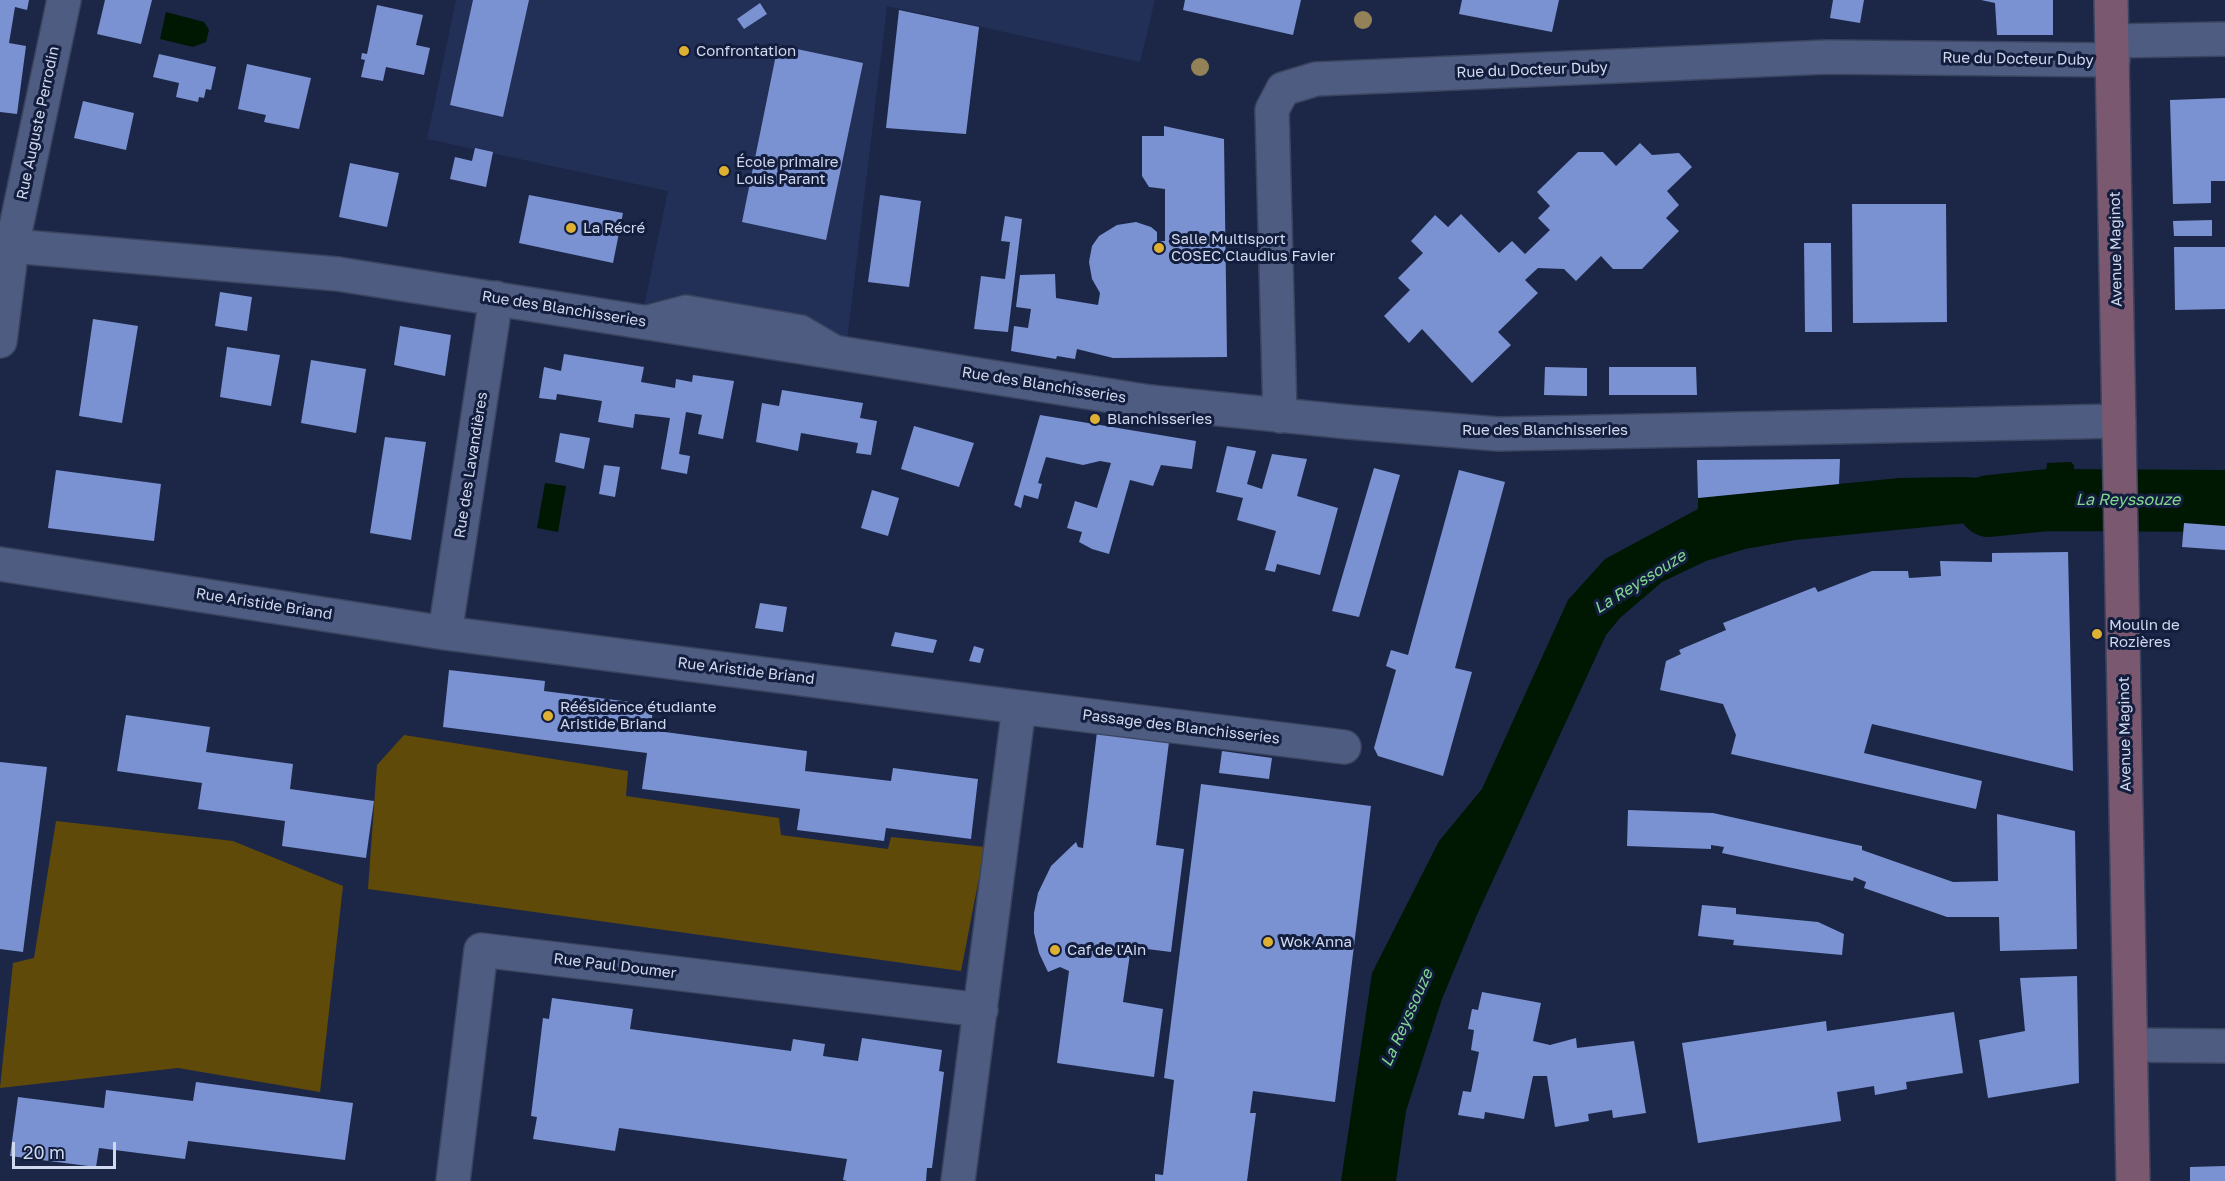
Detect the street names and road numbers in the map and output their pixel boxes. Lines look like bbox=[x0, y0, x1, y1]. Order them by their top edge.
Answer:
street label: Rue Auguste Perrodin bbox=[13, 45, 63, 201]
street label: Rue du Docteur Duby bbox=[1942, 49, 2094, 69]
street label: Rue du Docteur Duby bbox=[1456, 58, 1608, 82]
street label: Avenue Maginot bbox=[2106, 191, 2126, 307]
street label: Rue des Blanchisseries bbox=[481, 287, 647, 331]
street label: Rue des Blanchisseries bbox=[961, 363, 1127, 407]
street label: Rue des Lavandières bbox=[451, 391, 491, 539]
street label: Rue des Blanchisseries bbox=[1462, 421, 1628, 439]
street label: Rue Aristide Briand bbox=[195, 584, 333, 624]
street label: Rue Aristide Briand bbox=[676, 654, 816, 688]
street label: Avenue Maginot bbox=[2115, 676, 2135, 792]
street label: Passage des Blanchisseries bbox=[1081, 706, 1281, 748]
street label: Rue Paul Doumer bbox=[553, 950, 677, 982]

